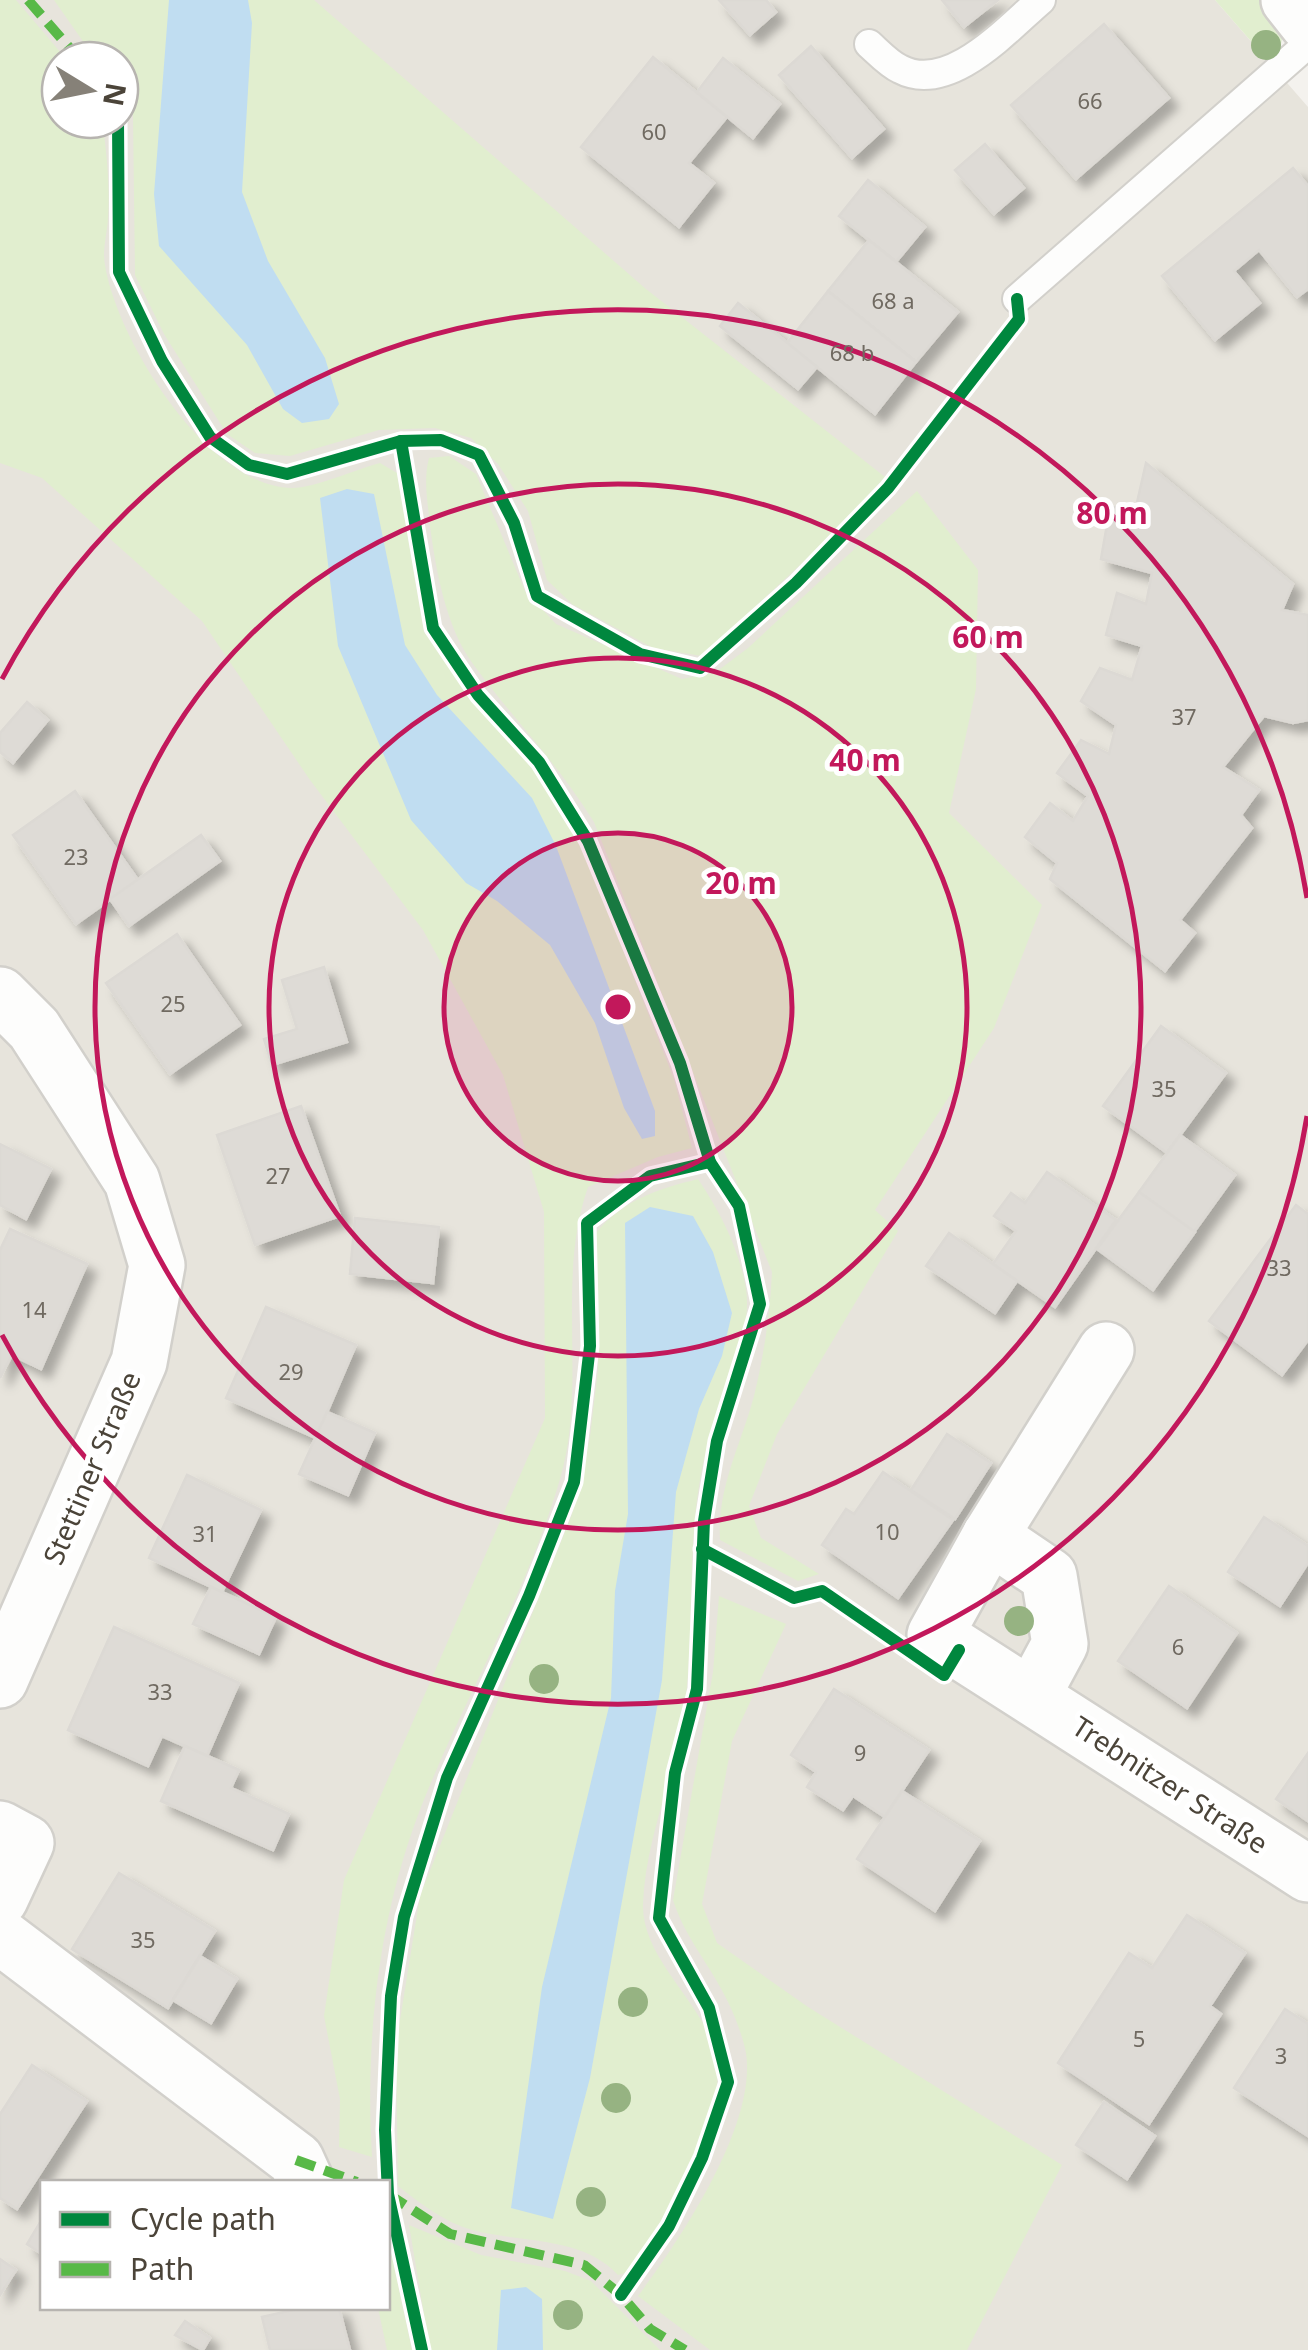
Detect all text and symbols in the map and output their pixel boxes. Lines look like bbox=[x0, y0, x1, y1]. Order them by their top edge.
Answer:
north arrow bbox=[40, 40, 140, 140]
text: N bbox=[95, 80, 136, 109]
house number: 66 bbox=[1077, 85, 1103, 115]
house number: 60 bbox=[641, 116, 667, 146]
house number: 68 a bbox=[871, 285, 915, 315]
house number: 68 b bbox=[830, 337, 874, 367]
text: 80 m bbox=[1076, 492, 1148, 533]
text: 60 m bbox=[952, 616, 1024, 657]
house number: 37 bbox=[1171, 701, 1197, 731]
text: 40 m bbox=[829, 739, 901, 780]
house number: 23 bbox=[63, 841, 89, 871]
text: 20 m bbox=[705, 862, 777, 903]
house number: 25 bbox=[160, 988, 186, 1018]
centre of rings bbox=[600, 989, 636, 1025]
house number: 35 bbox=[1151, 1073, 1177, 1103]
house number: 27 bbox=[265, 1160, 291, 1190]
house number: 33 bbox=[1266, 1252, 1292, 1282]
house number: 14 bbox=[21, 1294, 47, 1324]
house number: 29 bbox=[278, 1356, 304, 1386]
street label: Stettiner Straße bbox=[33, 1365, 149, 1570]
house number: 10 bbox=[874, 1516, 900, 1546]
house number: 31 bbox=[192, 1518, 218, 1548]
house number: 6 bbox=[1172, 1631, 1184, 1661]
house number: 33 bbox=[147, 1676, 173, 1706]
street label: Trebnitzer Straße bbox=[1065, 1707, 1276, 1862]
house number: 9 bbox=[854, 1737, 866, 1767]
house number: 35 bbox=[130, 1924, 156, 1954]
house number: 5 bbox=[1133, 2023, 1145, 2053]
house number: 3 bbox=[1275, 2040, 1287, 2070]
legend bbox=[40, 2180, 390, 2310]
text: Cycle path bbox=[130, 2198, 276, 2239]
text: Path bbox=[130, 2248, 194, 2289]

